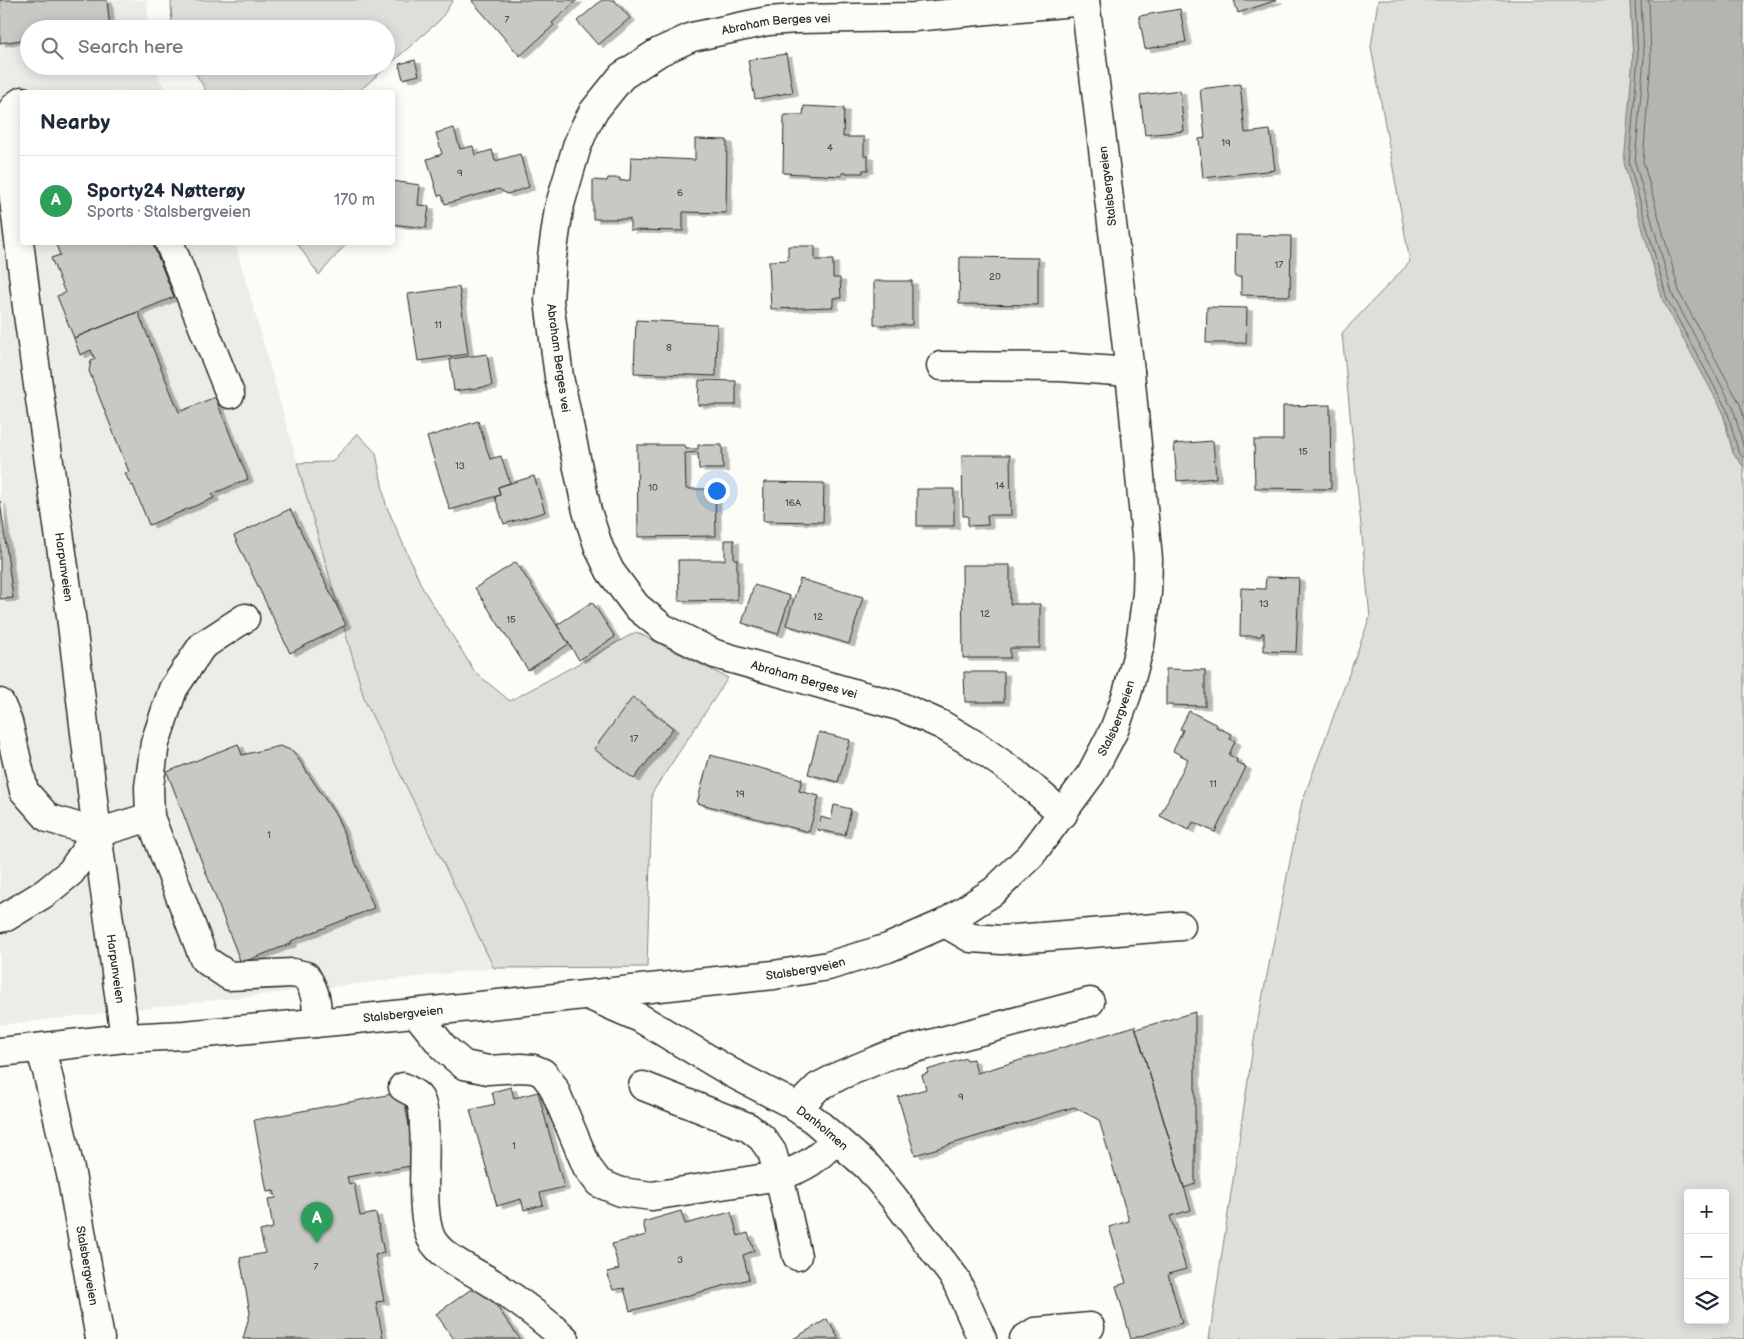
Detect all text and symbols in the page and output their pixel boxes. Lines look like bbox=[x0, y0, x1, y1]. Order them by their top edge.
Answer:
street label: Abraham Berges vei bbox=[720, 11, 831, 38]
house number: 7 bbox=[505, 14, 510, 26]
search box bbox=[20, 20, 395, 75]
icon: search bbox=[38, 34, 66, 62]
text: Search here bbox=[78, 36, 183, 59]
text: Nearby bbox=[40, 110, 110, 135]
house number: 19 bbox=[1221, 137, 1231, 149]
house number: 4 bbox=[827, 142, 833, 154]
street label: Stalsbergveien bbox=[1096, 145, 1120, 227]
house number: 9 bbox=[457, 167, 463, 179]
text: Sporty24 Nøtterøy bbox=[87, 180, 245, 203]
house number: 6 bbox=[677, 187, 683, 199]
text: A bbox=[51, 191, 61, 210]
text: 170 m bbox=[334, 191, 375, 210]
text: Sports · Stalsbergveien bbox=[87, 203, 251, 222]
house number: 17 bbox=[1275, 259, 1283, 271]
house number: 20 bbox=[989, 271, 1001, 283]
street label: Abraham Berges vei bbox=[543, 303, 573, 414]
house number: 11 bbox=[434, 319, 442, 331]
house number: 8 bbox=[666, 342, 672, 354]
house number: 15 bbox=[1298, 446, 1308, 458]
house number: 13 bbox=[455, 460, 465, 472]
your location bbox=[704, 478, 730, 504]
house number: 14 bbox=[995, 480, 1005, 492]
house number: 10 bbox=[648, 482, 658, 494]
house number: 16A bbox=[785, 497, 802, 509]
street label: Harpunveien bbox=[52, 531, 76, 603]
house number: 13 bbox=[1259, 598, 1269, 610]
house number: 12 bbox=[980, 608, 990, 620]
house number: 12 bbox=[813, 611, 823, 623]
house number: 15 bbox=[506, 614, 516, 626]
street label: Abraham Berges vei bbox=[749, 658, 859, 702]
street label: Stalsbergveien bbox=[1094, 679, 1138, 759]
house number: 17 bbox=[630, 733, 638, 745]
house number: 11 bbox=[1209, 778, 1217, 790]
house number: 19 bbox=[735, 788, 745, 800]
house number: 1 bbox=[267, 829, 271, 841]
street label: Harpunveien bbox=[103, 933, 128, 1004]
street label: Stalsbergveien bbox=[765, 954, 847, 983]
street label: Stalsbergveien bbox=[362, 1002, 444, 1026]
house number: 9 bbox=[958, 1091, 964, 1103]
street label: Danholmen bbox=[794, 1103, 851, 1154]
house number: 1 bbox=[512, 1140, 516, 1152]
map controls bbox=[1684, 1189, 1729, 1324]
button: + bbox=[1684, 1189, 1729, 1234]
pin: A bbox=[301, 1202, 333, 1243]
street label: Stalsbergveien bbox=[73, 1225, 102, 1307]
button: − bbox=[1684, 1234, 1729, 1279]
house number: 3 bbox=[677, 1254, 683, 1266]
house number: 7 bbox=[314, 1261, 319, 1273]
button: layers bbox=[1684, 1279, 1729, 1324]

